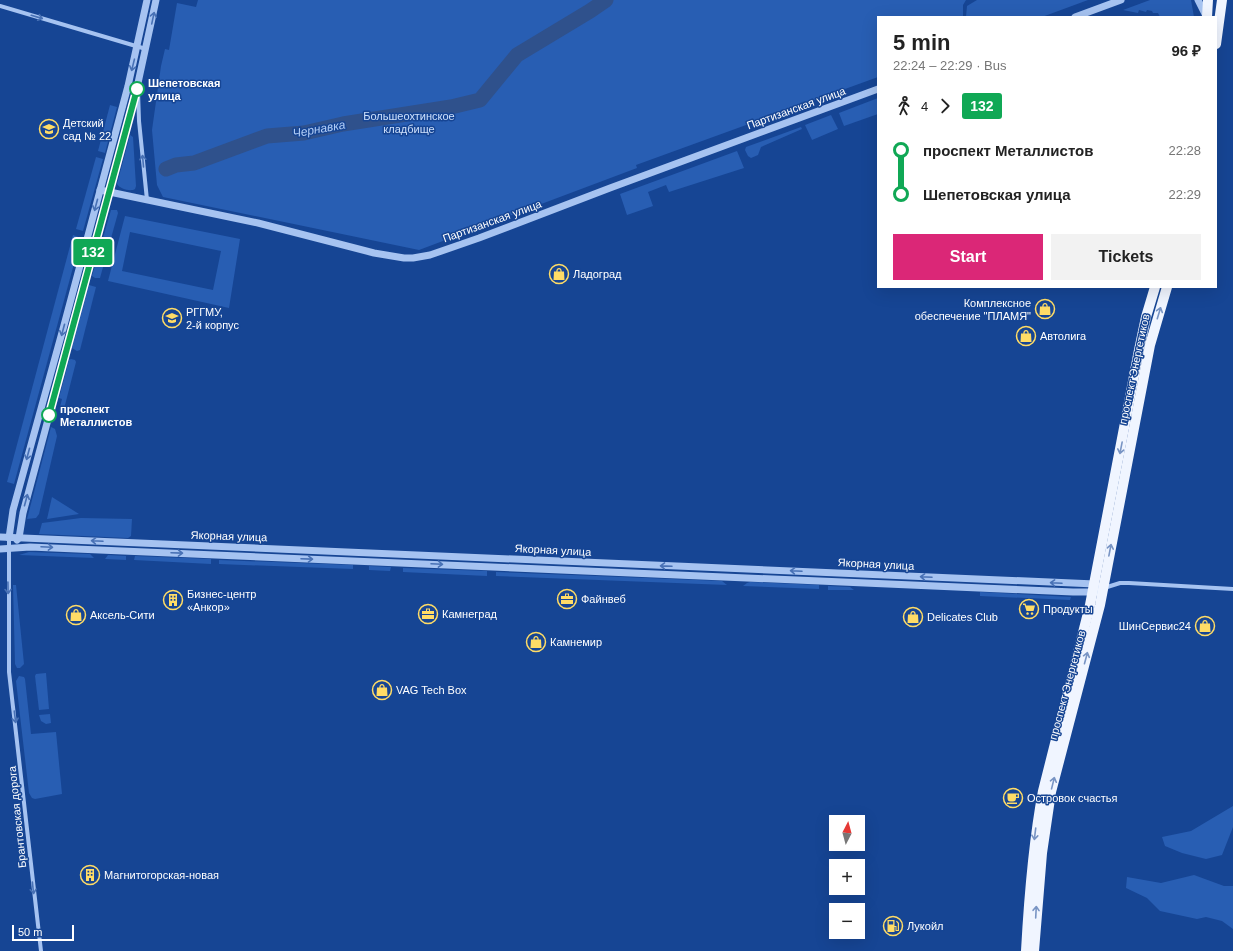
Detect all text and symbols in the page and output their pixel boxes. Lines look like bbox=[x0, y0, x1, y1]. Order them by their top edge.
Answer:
one-way arrow bbox=[149, 12, 157, 25]
one-way arrow bbox=[31, 14, 44, 21]
text: 5 min bbox=[893, 30, 950, 55]
text: 96 ₽ bbox=[1171, 42, 1201, 59]
text: 22:24 – 22:29 · Bus bbox=[893, 58, 1006, 73]
one-way arrow bbox=[129, 59, 136, 72]
place label: Шепетовская улица bbox=[148, 77, 220, 102]
marker: Шепетовская улица bbox=[129, 81, 145, 97]
street label: Партизанская улица bbox=[745, 84, 848, 131]
icon: walk bbox=[893, 95, 915, 117]
icon: forward bbox=[934, 95, 956, 117]
text: 132 bbox=[970, 98, 994, 114]
text: 4 bbox=[921, 99, 928, 114]
park label: Большеохтинское кладбище bbox=[363, 110, 455, 135]
place label: Детский сад № 22 bbox=[63, 117, 111, 142]
water label: Чернавка bbox=[292, 117, 347, 141]
school or university icon: Детский сад № 22 bbox=[38, 118, 60, 140]
text: проспект Металлистов bbox=[923, 142, 1093, 159]
text: 22:28 bbox=[1168, 143, 1201, 158]
one-way arrow bbox=[139, 155, 147, 168]
text: Шепетовская улица bbox=[923, 186, 1071, 203]
text: 22:29 bbox=[1168, 187, 1201, 202]
street label: Партизанская улица bbox=[441, 197, 544, 244]
one-way arrow bbox=[92, 198, 99, 211]
button: Start bbox=[893, 234, 1043, 280]
button: Tickets bbox=[1051, 234, 1201, 280]
line badge: 132 bbox=[70, 239, 116, 265]
text: 132 bbox=[81, 244, 105, 260]
shop icon: Ладоград bbox=[548, 263, 570, 285]
place label: Ладоград bbox=[573, 268, 622, 280]
place label: Комплексное обеспечение "ПЛАМЯ" bbox=[915, 297, 1031, 322]
shop icon: Комплексное обеспечение "ПЛАМЯ" bbox=[1034, 298, 1056, 320]
place label: РГГМУ, 2-й корпус bbox=[186, 306, 239, 331]
school or university icon: РГГМУ, 2-й корпус bbox=[161, 307, 183, 329]
one-way arrow bbox=[1156, 307, 1163, 320]
street label: проспект Энергетиков bbox=[1116, 313, 1152, 425]
one-way arrow bbox=[58, 324, 66, 337]
shop icon: Автолига bbox=[1015, 325, 1037, 347]
place label: Автолига bbox=[1040, 330, 1087, 342]
place label: проспект Металлистов bbox=[60, 403, 132, 428]
marker: проспект Металлистов bbox=[41, 407, 57, 423]
one-way arrow bbox=[1116, 441, 1124, 454]
one-way arrow bbox=[24, 447, 32, 460]
one-way arrow bbox=[23, 493, 30, 506]
street label: Якорная улица bbox=[191, 529, 268, 543]
one-way arrow bbox=[91, 538, 104, 545]
street label: Якорная улица bbox=[514, 542, 592, 558]
one-way arrow bbox=[40, 544, 53, 551]
one-way arrow bbox=[1106, 544, 1114, 557]
one-way arrow bbox=[170, 550, 183, 557]
one-way arrow bbox=[300, 555, 313, 562]
street label: Якорная улица bbox=[837, 556, 915, 572]
one-way arrow bbox=[430, 560, 443, 568]
one-way arrow bbox=[660, 562, 673, 569]
one-way arrow bbox=[790, 567, 803, 575]
one-way arrow bbox=[920, 573, 933, 581]
one-way arrow bbox=[1050, 579, 1063, 586]
one-way arrow bbox=[4, 581, 12, 594]
place label: Бизнес-центр «Анкор» bbox=[187, 588, 256, 613]
office icon: Файнвеб bbox=[556, 588, 578, 610]
building icon: Бизнес-центр «Анкор» bbox=[162, 589, 184, 611]
place label: Файнвеб bbox=[581, 593, 626, 605]
supermarket icon: Продукты bbox=[1018, 598, 1040, 620]
office icon: Камнеград bbox=[417, 603, 439, 625]
place label: Продукты bbox=[1043, 603, 1093, 615]
shop icon: Аксель-Сити bbox=[65, 604, 87, 626]
shop icon: Delicates Club bbox=[902, 606, 924, 628]
place label: Камнеград bbox=[442, 608, 498, 620]
place label: Аксель-Сити bbox=[90, 609, 155, 621]
place label: Delicates Club bbox=[927, 611, 998, 623]
shop icon: ШинCервис24 bbox=[1194, 615, 1216, 637]
place label: ШинCервис24 bbox=[1119, 620, 1191, 632]
street label: проспект Энергетиков bbox=[1047, 629, 1087, 741]
shop icon: Камнемир bbox=[525, 631, 547, 653]
place label: Камнемир bbox=[550, 636, 602, 648]
one-way arrow bbox=[1083, 651, 1090, 664]
shop icon: VAG Tech Box bbox=[371, 679, 393, 701]
place label: VAG Tech Box bbox=[396, 684, 467, 696]
one-way arrow bbox=[11, 710, 19, 723]
street label: Брантовская дорога bbox=[6, 764, 28, 869]
one-way arrow bbox=[1050, 777, 1058, 790]
cafe icon: Островок счастья bbox=[1002, 787, 1024, 809]
place label: Островок счастья bbox=[1027, 792, 1118, 804]
north arrow bbox=[829, 815, 865, 851]
map controls bbox=[829, 815, 865, 939]
one-way arrow bbox=[1032, 827, 1039, 840]
button: + bbox=[829, 859, 865, 895]
building icon: Магнитогорская-новая bbox=[79, 864, 101, 886]
place label: Магнитогорская-новая bbox=[104, 869, 219, 881]
one-way arrow bbox=[30, 881, 37, 894]
button: − bbox=[829, 903, 865, 939]
one-way arrow bbox=[1033, 906, 1040, 919]
fuel station icon: Лукойл bbox=[882, 915, 904, 937]
place label: Лукойл bbox=[907, 920, 943, 932]
scale bar bbox=[12, 923, 74, 942]
text: 50 m bbox=[18, 926, 42, 938]

